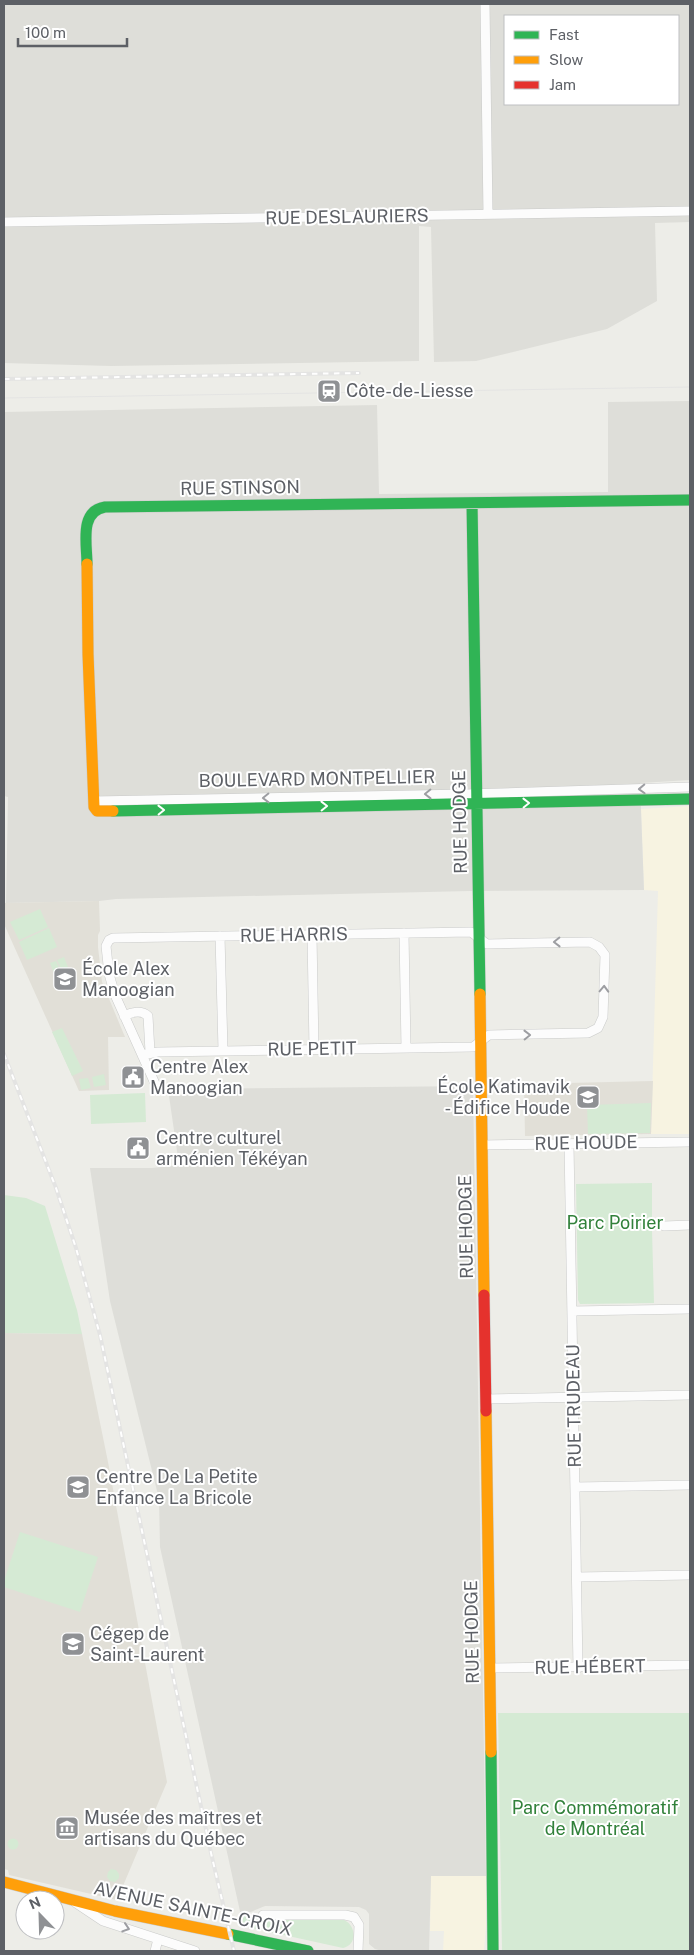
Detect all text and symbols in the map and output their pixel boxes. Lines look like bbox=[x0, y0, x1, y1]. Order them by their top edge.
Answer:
scale bar bbox=[18, 15, 126, 47]
legend bbox=[504, 15, 679, 105]
text: 100 m bbox=[25, 24, 66, 41]
text: Fast bbox=[549, 26, 579, 43]
text: Slow bbox=[549, 51, 584, 68]
text: Jam bbox=[549, 76, 576, 93]
street label: RUE DESLAURIERS bbox=[265, 205, 429, 228]
station icon: Côte-de-Liesse bbox=[316, 378, 342, 404]
place label: Côte-de-Liesse bbox=[346, 380, 473, 401]
street label: RUE STINSON bbox=[180, 476, 300, 499]
street label: BOULEVARD MONTPELLIER bbox=[199, 766, 435, 791]
street label: RUE HODGE bbox=[448, 770, 471, 874]
one-way arrow bbox=[637, 783, 645, 794]
one-way arrow bbox=[424, 789, 432, 800]
one-way arrow bbox=[261, 793, 269, 803]
one-way arrow bbox=[522, 798, 530, 808]
one-way arrow bbox=[320, 801, 328, 811]
one-way arrow bbox=[158, 805, 165, 815]
street label: RUE HARRIS bbox=[240, 923, 348, 946]
one-way arrow bbox=[553, 937, 561, 948]
place label: École Alex Manoogian bbox=[82, 957, 175, 1000]
school or university icon: École Alex Manoogian bbox=[52, 966, 78, 992]
one-way arrow bbox=[599, 985, 610, 993]
one-way arrow bbox=[523, 1029, 531, 1040]
street label: RUE PETIT bbox=[267, 1037, 357, 1060]
place label: Centre Alex Manoogian bbox=[150, 1056, 248, 1098]
public building icon: Centre Alex Manoogian bbox=[120, 1064, 146, 1090]
place label: École Katimavik - Édifice Houde bbox=[437, 1075, 570, 1118]
school or university icon: École Katimavik - Édifice Houde bbox=[575, 1084, 601, 1110]
place label: Centre culturel arménien Tékéyan bbox=[156, 1127, 308, 1169]
street label: RUE HOUDE bbox=[534, 1131, 638, 1154]
public building icon: Centre culturel arménien Tékéyan bbox=[125, 1135, 151, 1161]
street label: RUE HODGE bbox=[454, 1175, 477, 1279]
park label: Parc Poirier bbox=[567, 1212, 663, 1233]
street label: RUE TRUDEAU bbox=[562, 1344, 585, 1468]
place label: Centre De La Petite Enfance La Bricole bbox=[96, 1466, 258, 1508]
school or university icon: Centre De La Petite Enfance La Bricole bbox=[65, 1474, 91, 1500]
street label: RUE HODGE bbox=[460, 1580, 483, 1684]
place label: Cégep de Saint-Laurent bbox=[90, 1623, 205, 1665]
school or university icon: Cégep de Saint-Laurent bbox=[60, 1631, 86, 1657]
street label: RUE HÉBERT bbox=[534, 1654, 646, 1678]
park label: Parc Commémoratif de Montréal bbox=[512, 1797, 678, 1839]
place label: Musée des maîtres et artisans du Québec bbox=[84, 1807, 262, 1849]
museum icon: Musée des maîtres et artisans du Québec bbox=[54, 1815, 80, 1841]
street label: AVENUE SAINTE-CROIX bbox=[92, 1877, 294, 1940]
north arrow bbox=[15, 1890, 65, 1940]
text: N bbox=[27, 1894, 43, 1913]
one-way arrow bbox=[121, 1923, 130, 1933]

